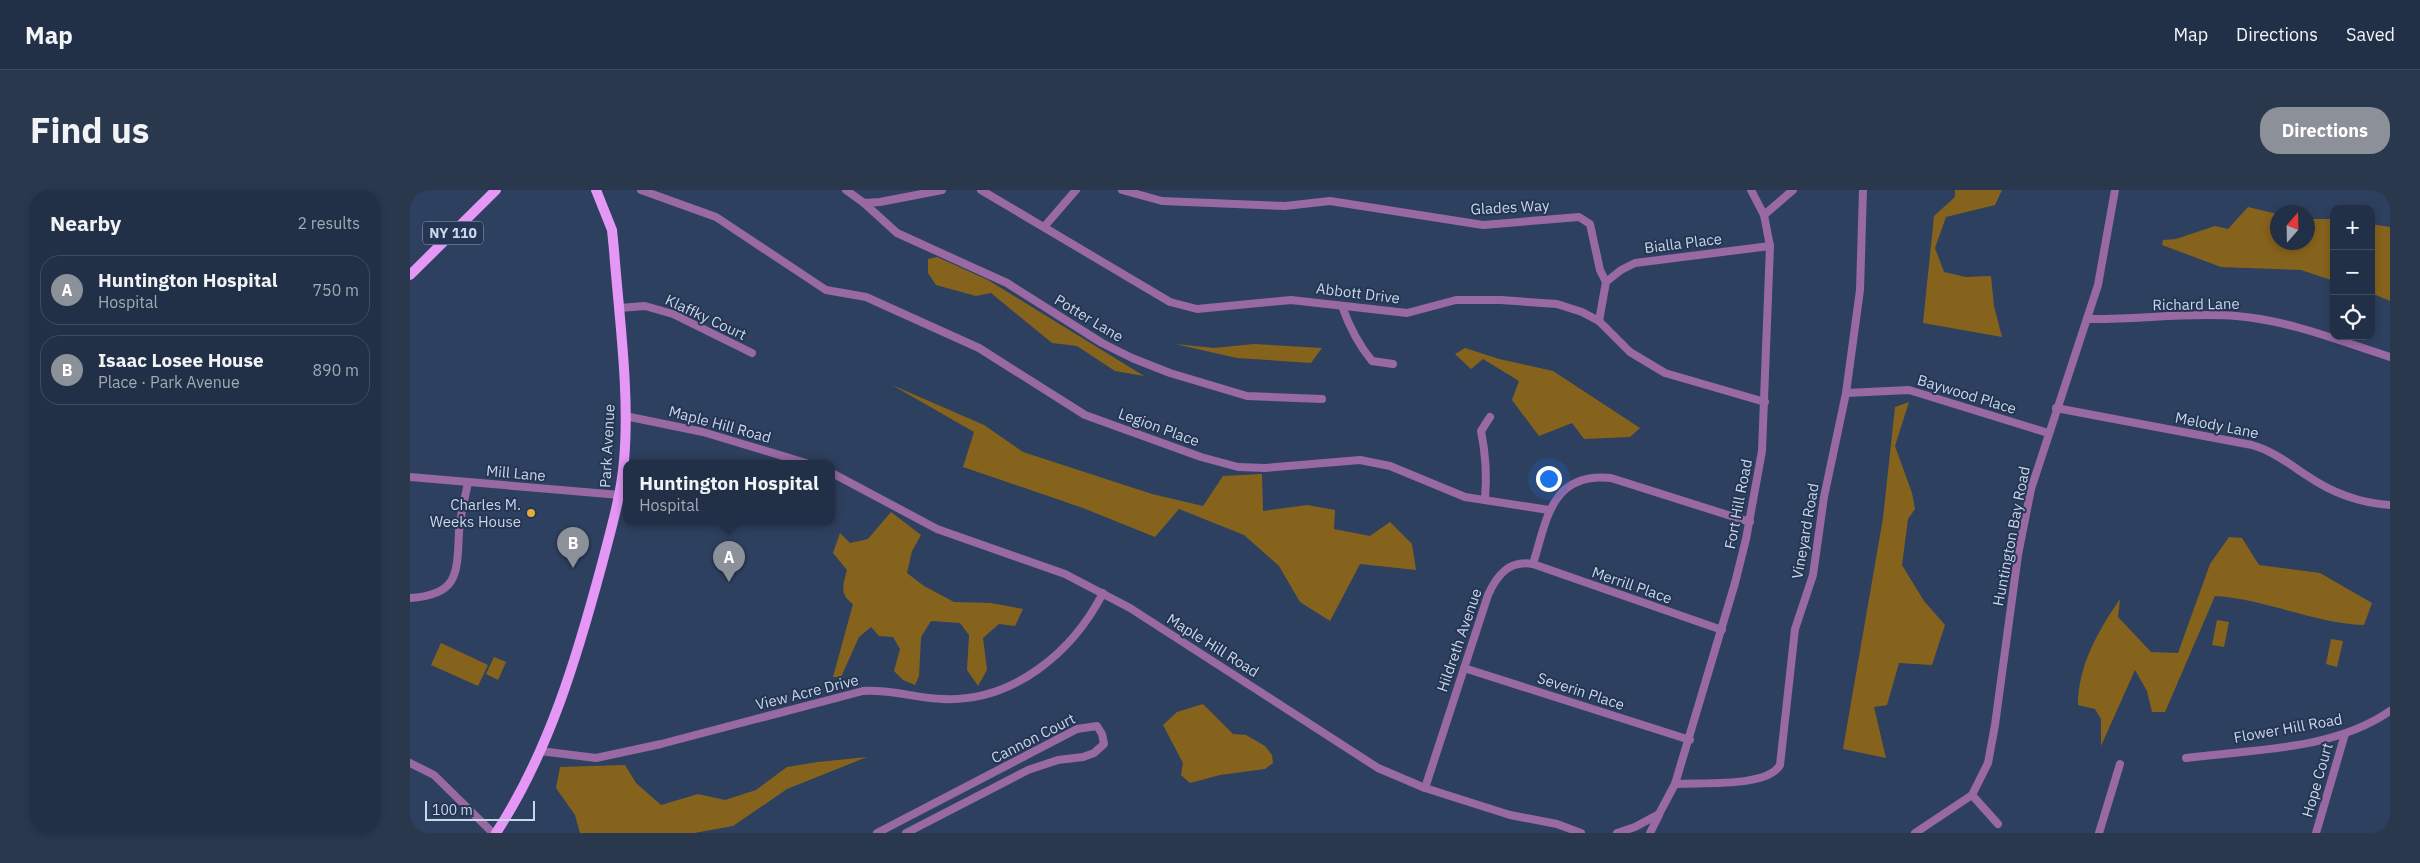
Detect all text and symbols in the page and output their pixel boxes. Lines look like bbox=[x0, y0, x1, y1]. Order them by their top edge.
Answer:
text: Map bbox=[25, 19, 73, 51]
text: Map bbox=[2173, 23, 2208, 46]
text: Directions bbox=[2236, 23, 2318, 46]
text: Saved bbox=[2346, 23, 2395, 46]
text: Find us bbox=[30, 107, 149, 153]
button: Directions bbox=[2260, 107, 2390, 154]
street label: Glades Way bbox=[1470, 195, 1550, 219]
north arrow bbox=[2270, 205, 2315, 250]
map controls bbox=[2330, 205, 2375, 340]
button: + bbox=[2330, 205, 2375, 250]
text: Nearby bbox=[50, 209, 121, 237]
text: 2 results bbox=[297, 213, 360, 233]
road number: NY 110 bbox=[423, 222, 483, 244]
street label: Bialla Place bbox=[1643, 229, 1723, 257]
button: − bbox=[2330, 250, 2375, 295]
text: Huntington Hospital bbox=[98, 268, 278, 292]
street label: Abbott Drive bbox=[1315, 278, 1401, 308]
text: A bbox=[62, 280, 72, 300]
text: 750 m bbox=[312, 280, 359, 300]
street label: Klaffky Court bbox=[662, 290, 750, 344]
street label: Potter Lane bbox=[1051, 290, 1127, 346]
text: Hospital bbox=[98, 292, 158, 312]
street label: Richard Lane bbox=[2152, 294, 2240, 314]
button: locate bbox=[2330, 295, 2375, 340]
text: Isaac Losee House bbox=[98, 348, 264, 372]
text: B bbox=[62, 360, 72, 380]
text: 890 m bbox=[312, 360, 359, 380]
street label: Baywood Place bbox=[1915, 370, 2019, 418]
text: Place · Park Avenue bbox=[98, 372, 240, 392]
street label: Maple Hill Road bbox=[667, 401, 773, 447]
street label: Park Avenue bbox=[595, 404, 619, 488]
street label: Legion Place bbox=[1116, 404, 1202, 450]
street label: Melody Lane bbox=[2174, 408, 2260, 442]
street label: Fort Hill Road bbox=[1720, 457, 1756, 551]
popup bbox=[623, 460, 835, 525]
street label: Mill Lane bbox=[485, 461, 547, 485]
street label: Huntington Bay Road bbox=[1988, 464, 2034, 608]
your location bbox=[1536, 466, 1562, 492]
text: Huntington Hospital bbox=[639, 471, 819, 495]
street label: Vineyard Road bbox=[1787, 482, 1823, 580]
place label: Charles M. Weeks House bbox=[430, 495, 521, 531]
text: Hospital bbox=[639, 495, 699, 515]
marker: Charles M. Weeks House bbox=[525, 507, 537, 519]
pin: B bbox=[557, 527, 589, 568]
pin: A bbox=[713, 541, 745, 582]
street label: Merrill Place bbox=[1589, 562, 1675, 608]
street label: Hildreth Avenue bbox=[1432, 586, 1486, 694]
street label: Maple Hill Road bbox=[1163, 609, 1263, 681]
street label: Severin Place bbox=[1535, 668, 1627, 714]
street label: View Acre Drive bbox=[754, 670, 860, 714]
street label: Cannon Court bbox=[988, 709, 1078, 767]
street label: Flower Hill Road bbox=[2232, 709, 2344, 747]
street label: Hope Court bbox=[2297, 741, 2337, 819]
scale bar bbox=[425, 798, 535, 821]
text: 100 m bbox=[432, 801, 473, 819]

